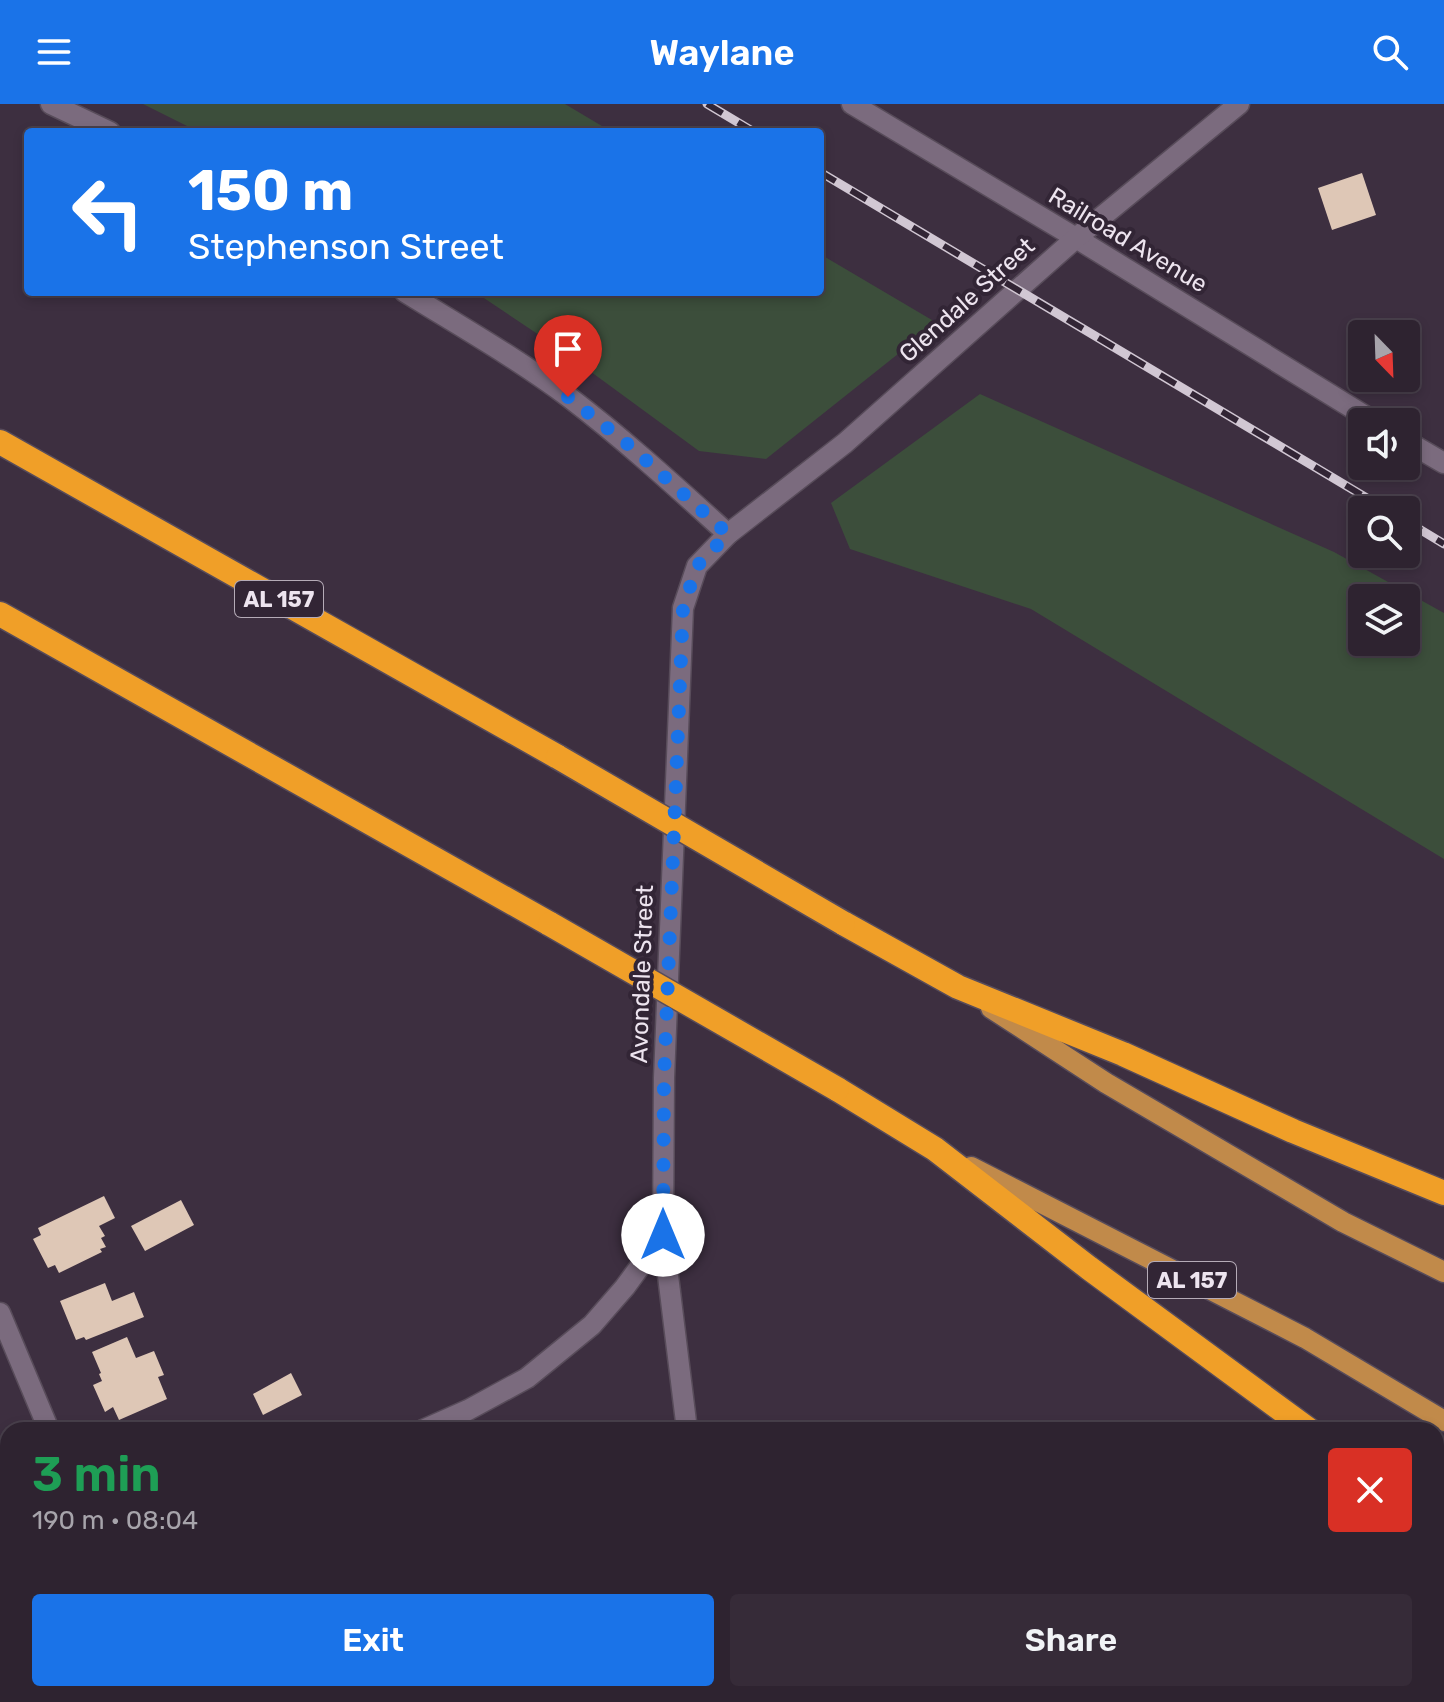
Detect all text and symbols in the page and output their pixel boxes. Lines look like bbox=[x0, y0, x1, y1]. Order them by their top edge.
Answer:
icon: menu bbox=[32, 30, 76, 74]
icon: search bbox=[1368, 30, 1412, 74]
text: Waylane bbox=[650, 31, 794, 74]
text: 150 m bbox=[188, 158, 353, 224]
icon: left bbox=[56, 160, 160, 264]
street label: Railroad Avenue bbox=[1044, 182, 1212, 298]
text: Stephenson Street bbox=[188, 225, 504, 268]
street label: Glendale Street bbox=[894, 232, 1040, 368]
pin bbox=[534, 315, 602, 397]
north arrow bbox=[1348, 320, 1420, 392]
map controls bbox=[1348, 320, 1420, 656]
icon: arrive bbox=[546, 327, 590, 371]
button: sound bbox=[1348, 408, 1420, 480]
button: search bbox=[1348, 496, 1420, 568]
road number: AL 157 bbox=[235, 581, 323, 617]
button: layers bbox=[1348, 584, 1420, 656]
street label: Avondale Street bbox=[625, 884, 659, 1064]
position arrow bbox=[621, 1193, 705, 1277]
road number: AL 157 bbox=[1148, 1262, 1236, 1298]
text: 3 min bbox=[32, 1446, 161, 1503]
button: close bbox=[1328, 1448, 1412, 1532]
text: 190 m · 08:04 bbox=[32, 1505, 198, 1536]
button: Exit bbox=[32, 1594, 714, 1686]
button: Share bbox=[730, 1594, 1412, 1686]

